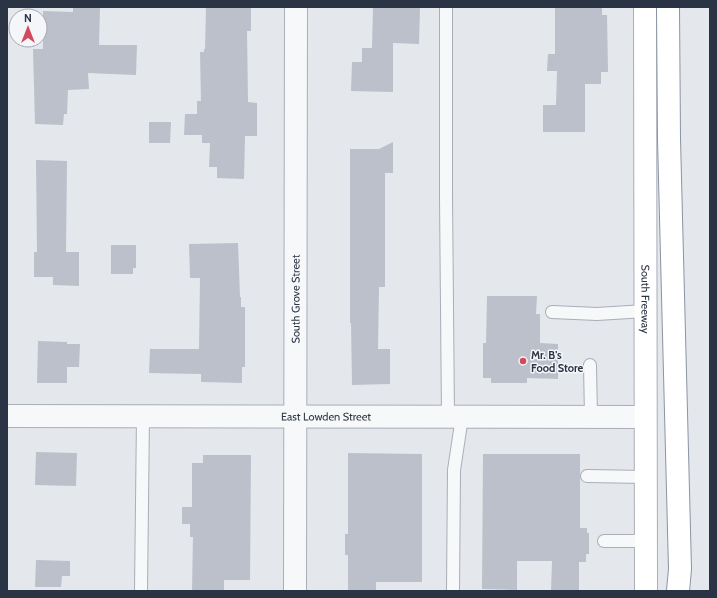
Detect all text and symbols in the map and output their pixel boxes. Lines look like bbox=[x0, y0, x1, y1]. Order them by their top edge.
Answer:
north arrow bbox=[8, 8, 48, 48]
text: N bbox=[24, 11, 32, 25]
street label: South Grove Street bbox=[288, 254, 303, 343]
street label: South Freeway bbox=[638, 265, 653, 334]
place label: Mr. B's Food Store bbox=[531, 348, 584, 375]
marker: Mr. B's Food Store bbox=[518, 356, 528, 366]
street label: East Lowden Street bbox=[281, 409, 371, 424]

